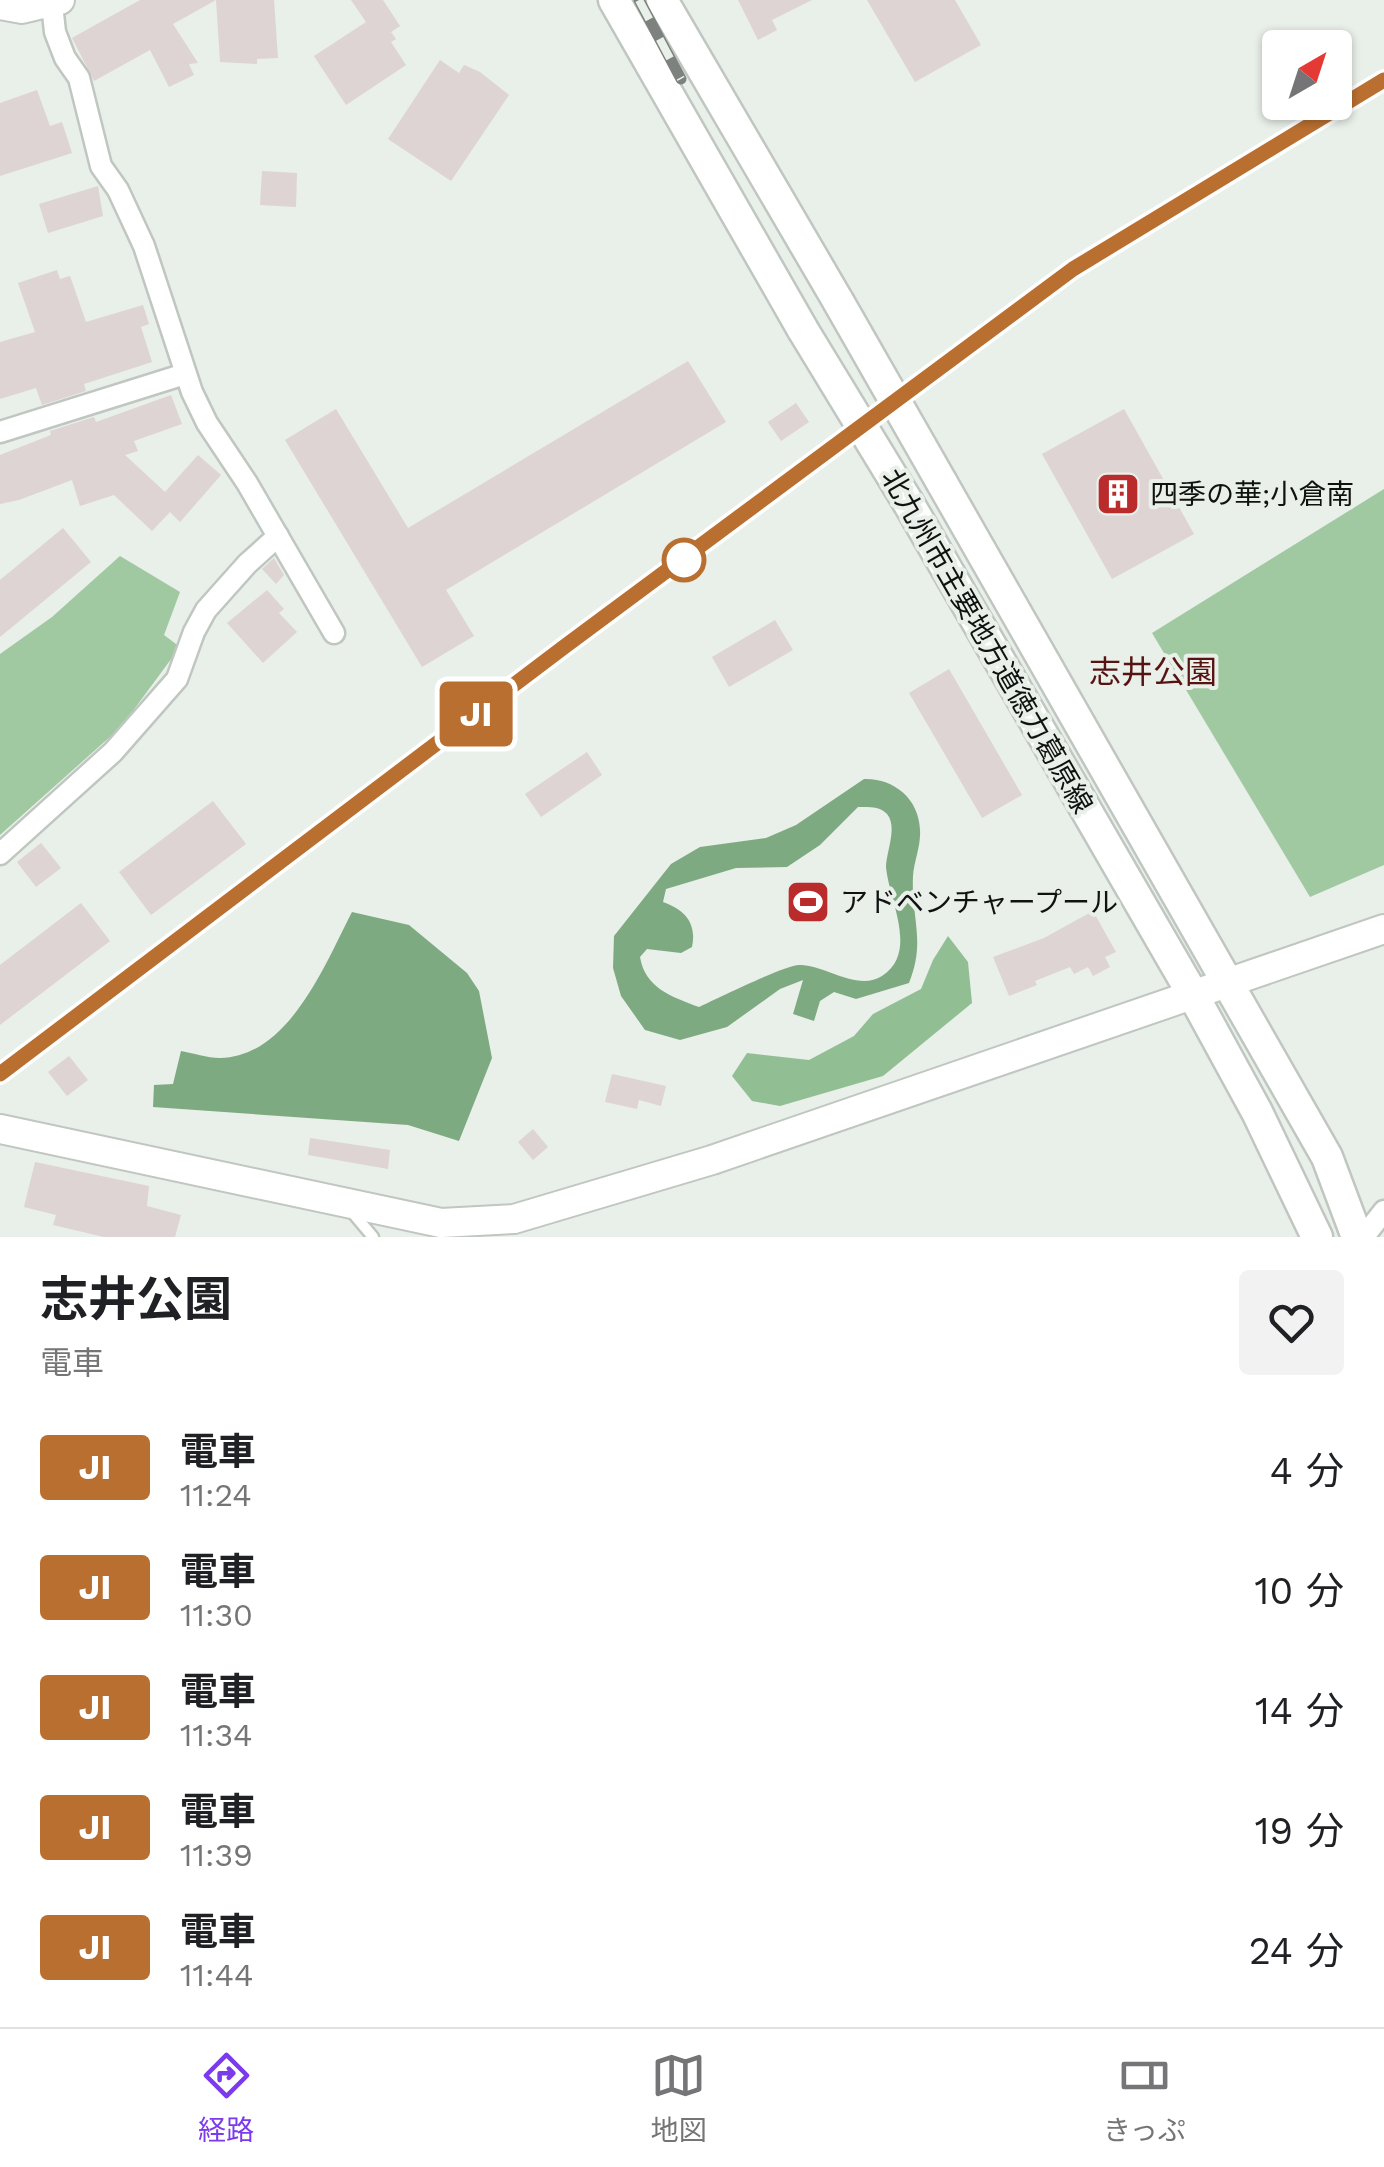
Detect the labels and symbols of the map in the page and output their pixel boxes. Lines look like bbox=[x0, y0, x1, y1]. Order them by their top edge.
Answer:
north arrow bbox=[1262, 30, 1352, 120]
street label: 北九州市主要地方道徳力葛原線 bbox=[875, 463, 1099, 819]
building icon: 四季の華;小倉南 bbox=[1095, 471, 1141, 517]
place label: 四季の華;小倉南 bbox=[1150, 478, 1354, 511]
unlabelled marker bbox=[663, 539, 705, 581]
district label: 志井公園 bbox=[1089, 653, 1217, 691]
line badge: JI bbox=[431, 682, 521, 746]
sports icon: アドベンチャープール bbox=[785, 879, 831, 925]
place label: アドベンチャープール bbox=[840, 886, 1118, 919]

